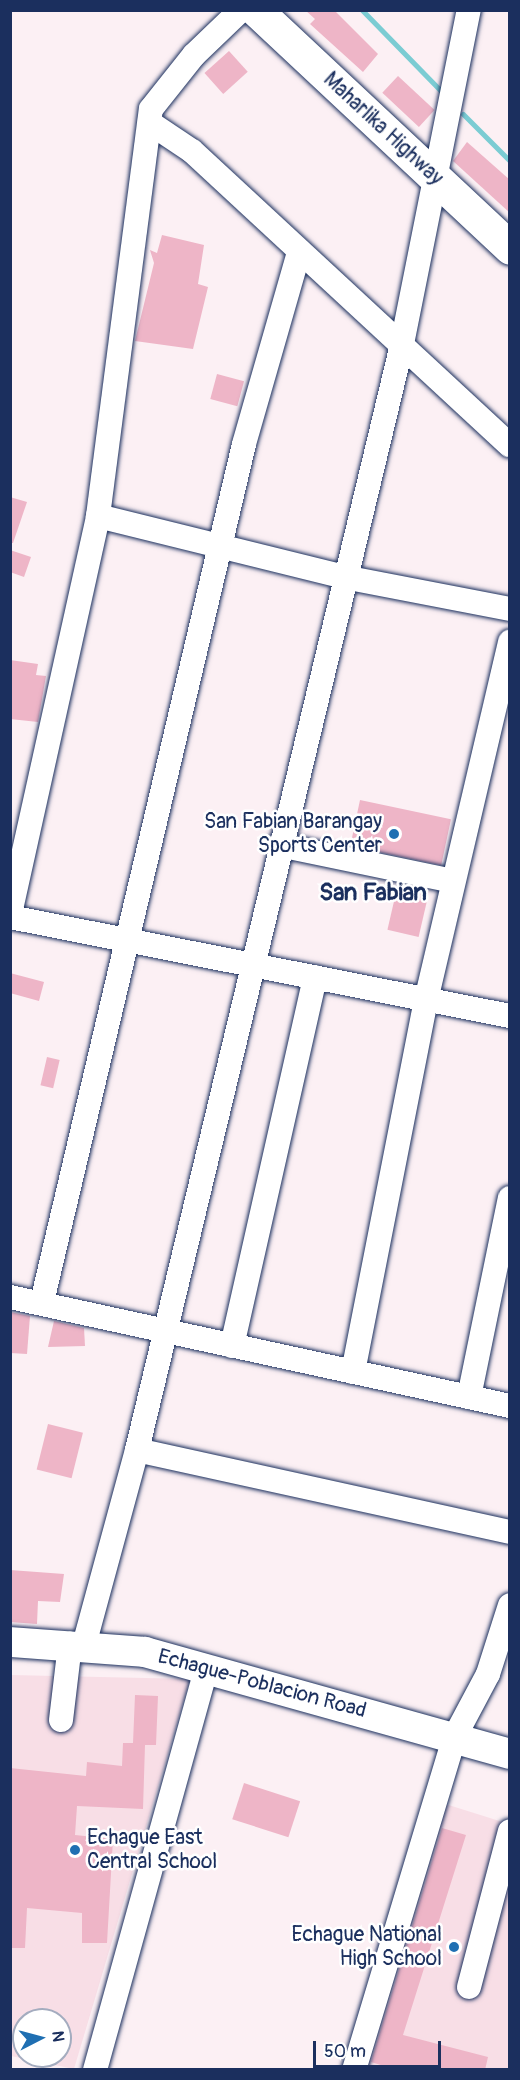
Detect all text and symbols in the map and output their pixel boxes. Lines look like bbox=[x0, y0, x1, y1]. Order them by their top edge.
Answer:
street label: Maharlika Highway bbox=[318, 67, 448, 191]
place label: San Fabian Barangay Sports Center bbox=[204, 809, 382, 859]
marker: San Fabian Barangay Sports Center bbox=[387, 827, 401, 841]
district label: San Fabian bbox=[319, 879, 427, 907]
street label: Echague-Poblacion Road bbox=[155, 1644, 369, 1724]
place label: Echague East Central School bbox=[87, 1825, 217, 1875]
marker: Echague East Central School bbox=[68, 1843, 82, 1857]
place label: Echague National High School bbox=[292, 1922, 442, 1972]
marker: Echague National High School bbox=[447, 1940, 461, 1954]
north arrow bbox=[12, 2008, 72, 2068]
scale bar bbox=[316, 2029, 444, 2067]
text: N bbox=[47, 2030, 68, 2043]
text: 50 m bbox=[324, 2040, 366, 2063]

